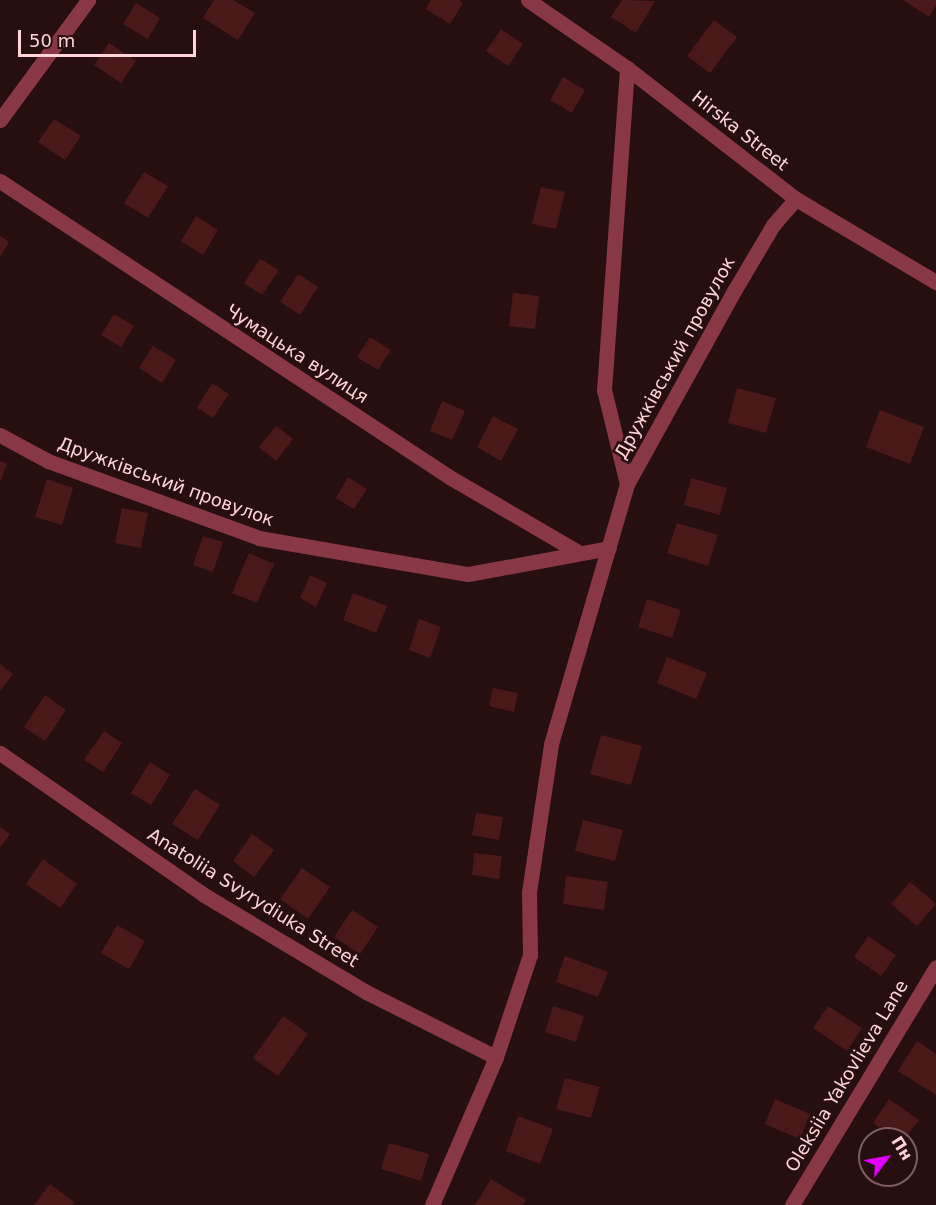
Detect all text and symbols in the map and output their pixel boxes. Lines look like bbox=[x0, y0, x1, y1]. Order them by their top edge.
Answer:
scale bar bbox=[21, 18, 200, 56]
text: 50 m bbox=[29, 30, 75, 51]
street label: Hirska Street bbox=[687, 87, 793, 175]
street label: Дружківський провулок bbox=[610, 253, 740, 463]
street label: Чумацька вулиця bbox=[222, 300, 372, 408]
street label: Дружківський провулок bbox=[55, 433, 277, 531]
street label: Anatoliia Svyrydiuka Street bbox=[143, 824, 363, 972]
street label: Oleksiia Yakovlieva Lane bbox=[781, 976, 913, 1176]
north arrow bbox=[858, 1127, 918, 1187]
text: Пн bbox=[887, 1133, 917, 1164]

